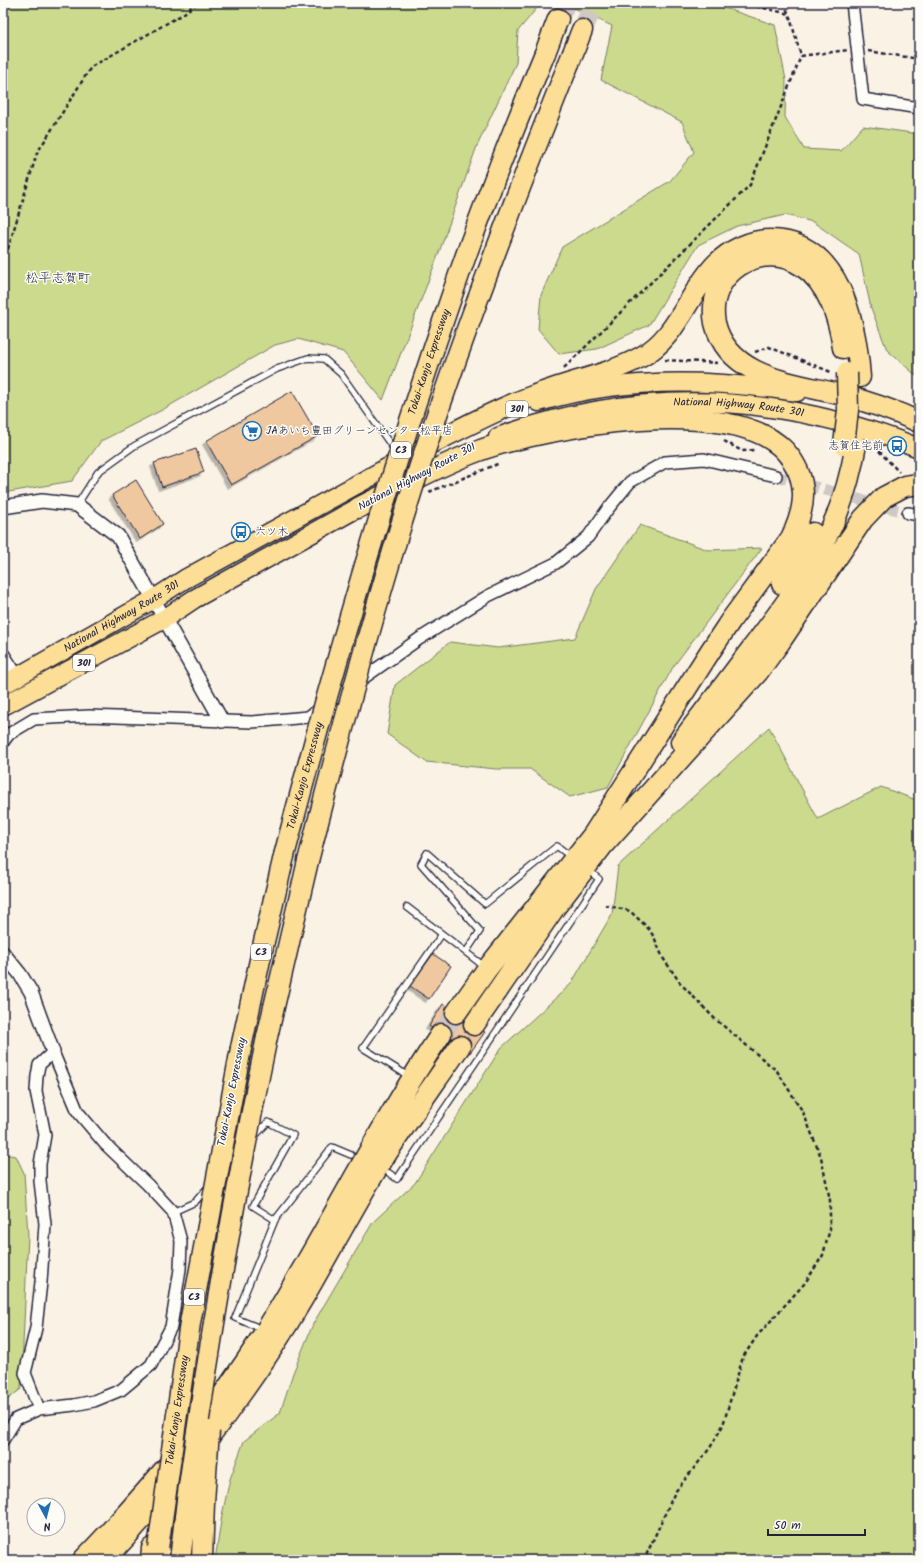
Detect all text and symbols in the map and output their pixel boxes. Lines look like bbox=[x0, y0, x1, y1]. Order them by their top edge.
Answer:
district label: 松平志賀町 bbox=[25, 268, 91, 289]
street label: Tokai-Kanjo Expressway bbox=[403, 306, 456, 417]
street label: National Highway Route 301 bbox=[673, 393, 806, 422]
road number: 301 bbox=[506, 401, 528, 417]
supermarket icon: JAあいち豊田グリーンセンター松平店 bbox=[241, 420, 263, 442]
place label: JAあいち豊田グリーンセンター松平店 bbox=[266, 422, 453, 440]
bus stop icon: 志賀住宅前 bbox=[886, 435, 908, 457]
place label: 志賀住宅前 bbox=[828, 437, 883, 455]
street label: National Highway Route 301 bbox=[355, 438, 479, 516]
road number: C3 bbox=[391, 442, 411, 458]
bus stop icon: 六ツ木 bbox=[230, 521, 252, 543]
place label: 六ツ木 bbox=[255, 523, 288, 541]
street label: National Highway Route 301 bbox=[60, 576, 183, 658]
road number: 301 bbox=[73, 655, 95, 671]
street label: Tokai-Kanjo Expressway bbox=[282, 719, 329, 832]
road number: C3 bbox=[251, 944, 271, 960]
street label: Tokai-Kanjo Expressway bbox=[213, 1035, 252, 1148]
road number: C3 bbox=[184, 1289, 204, 1305]
street label: Tokai-Kanjo Expressway bbox=[161, 1353, 194, 1467]
north arrow bbox=[26, 1497, 66, 1537]
scale bar bbox=[768, 1511, 865, 1537]
text: 50 m bbox=[774, 1516, 801, 1535]
text: N bbox=[43, 1517, 52, 1535]

